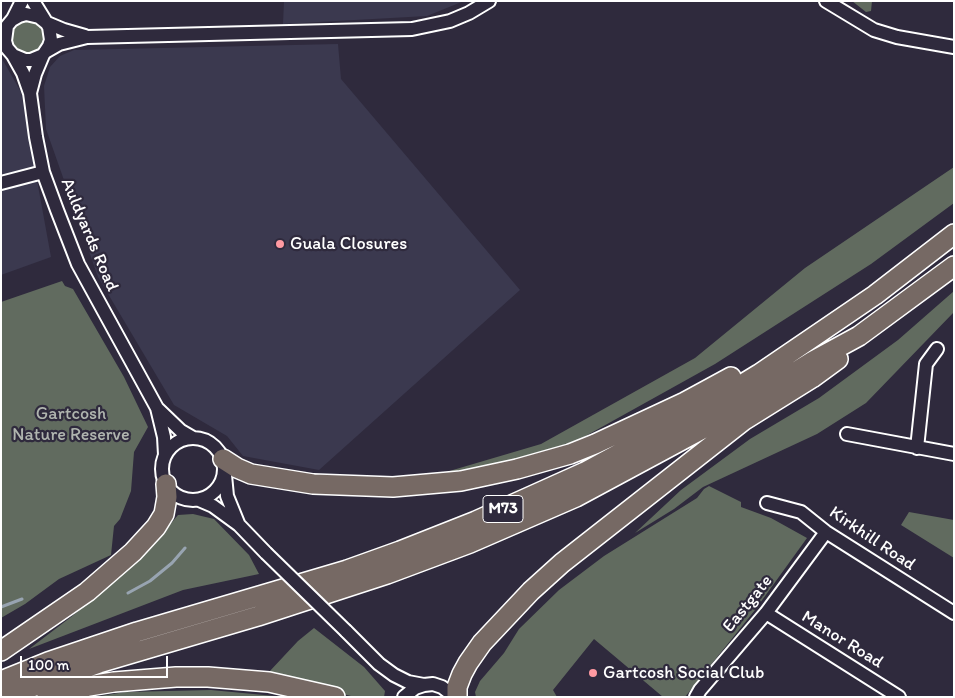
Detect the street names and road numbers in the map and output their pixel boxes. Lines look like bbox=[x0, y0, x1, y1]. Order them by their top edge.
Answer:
street label: Auldyards Road bbox=[55, 175, 123, 295]
road number: M73 bbox=[483, 496, 523, 522]
street label: Kirkhill Road bbox=[825, 502, 919, 576]
street label: Eastgate bbox=[718, 571, 778, 637]
street label: Manor Road bbox=[797, 606, 887, 674]

